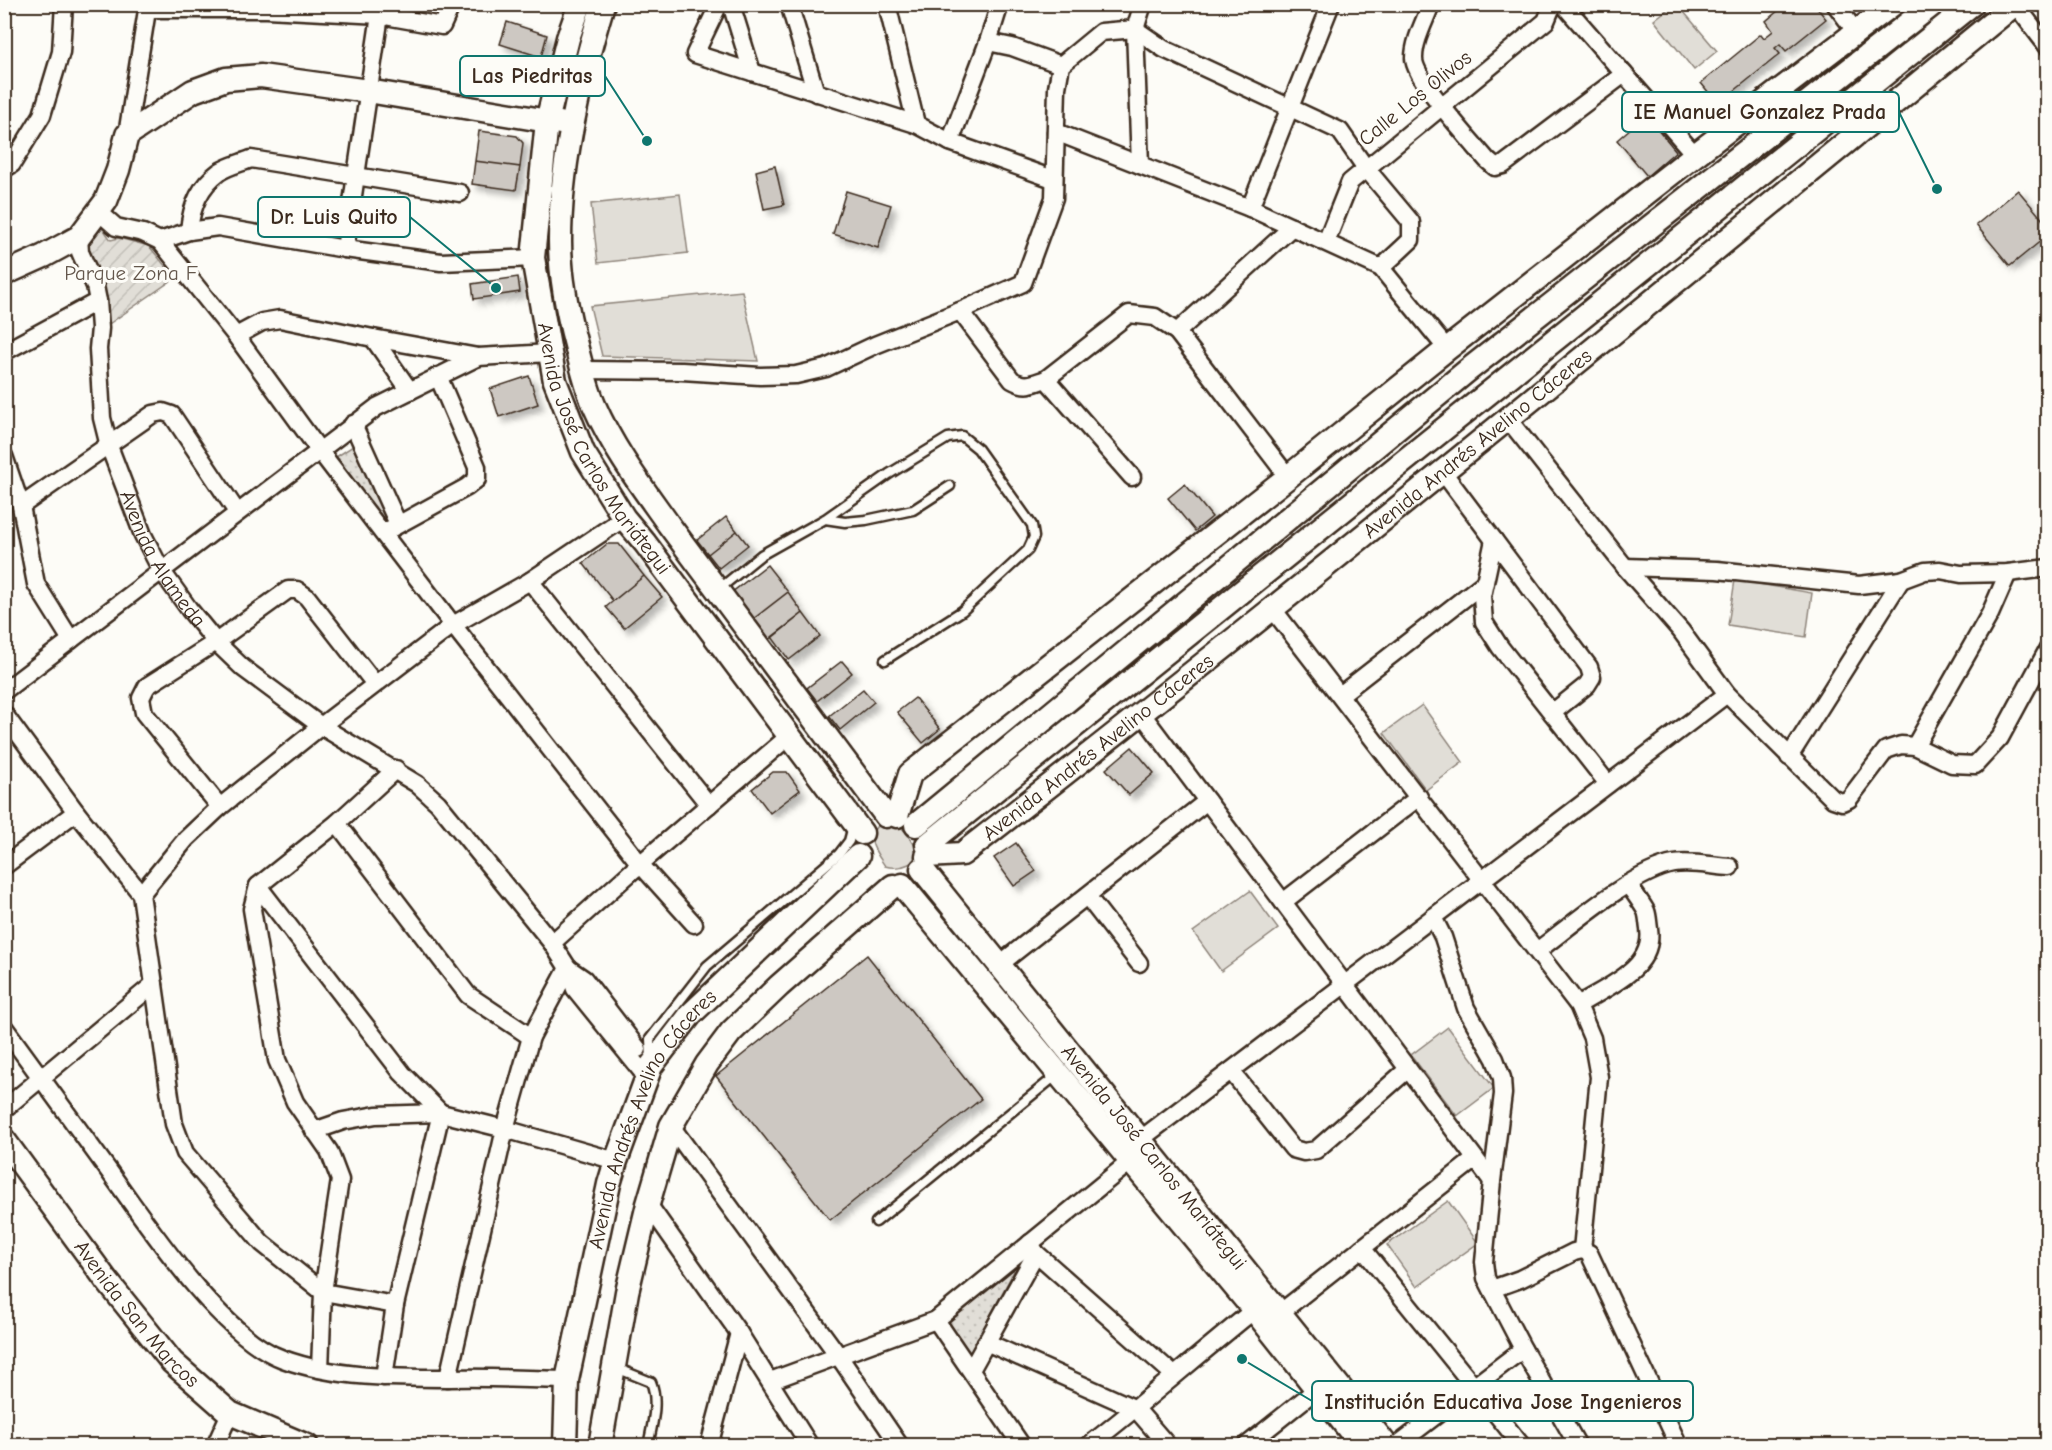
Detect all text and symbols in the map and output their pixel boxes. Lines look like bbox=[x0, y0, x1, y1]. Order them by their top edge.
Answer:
street label: Calle Los Olivos bbox=[1354, 45, 1476, 151]
callout: Las Piedritas bbox=[460, 56, 605, 96]
text: Las Piedritas bbox=[472, 63, 592, 89]
callout: IE Manuel Gonzalez Prada bbox=[1622, 92, 1899, 132]
text: IE Manuel Gonzalez Prada bbox=[1634, 99, 1886, 125]
callout: Dr. Luis Quito bbox=[258, 197, 410, 237]
text: Dr. Luis Quito bbox=[270, 204, 398, 230]
park label: Parque Zona F bbox=[64, 261, 198, 285]
street label: Avenida José Carlos Mariátegui bbox=[533, 321, 676, 579]
street label: Avenida Andrés Avelino Cáceres bbox=[1358, 344, 1596, 543]
street label: Avenida Alameda bbox=[115, 487, 211, 632]
street label: Avenida Andrés Avelino Cáceres bbox=[978, 649, 1218, 845]
street label: Avenida Andrés Avelino Cáceres bbox=[583, 984, 721, 1251]
street label: Avenida José Carlos Mariátegui bbox=[1056, 1040, 1252, 1274]
street label: Avenida San Marcos bbox=[69, 1236, 204, 1392]
callout: Institución Educativa Jose Ingenieros bbox=[1312, 1381, 1693, 1421]
text: Institución Educativa Jose Ingenieros bbox=[1324, 1389, 1682, 1415]

